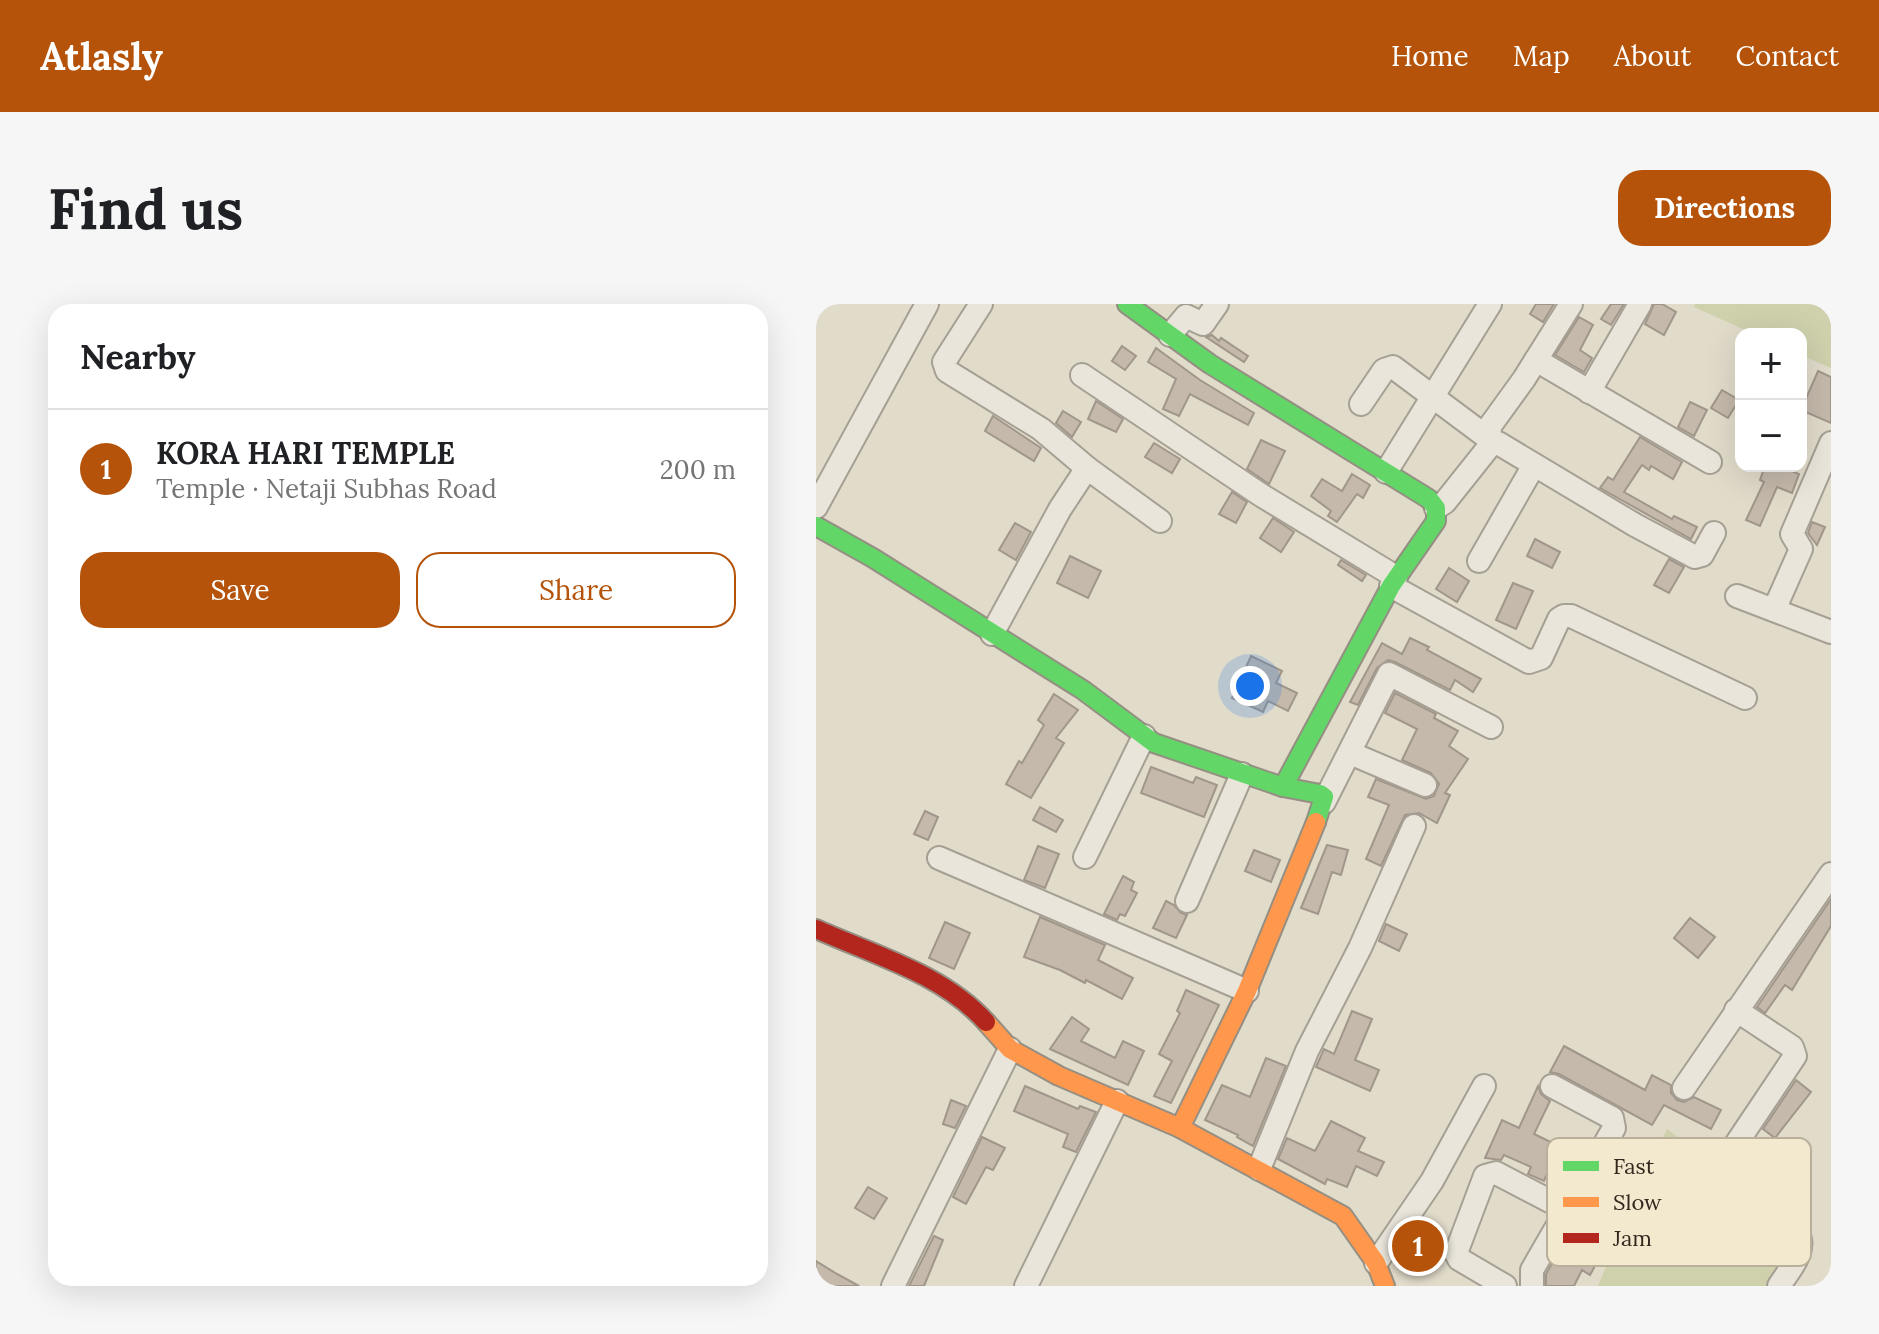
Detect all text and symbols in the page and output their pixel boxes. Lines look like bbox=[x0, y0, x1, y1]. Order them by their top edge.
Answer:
text: Atlasly bbox=[40, 32, 163, 80]
text: Home bbox=[1391, 38, 1469, 74]
text: Map bbox=[1513, 38, 1570, 74]
text: About bbox=[1614, 38, 1691, 74]
text: Contact bbox=[1735, 38, 1839, 74]
button: Directions bbox=[1618, 170, 1831, 246]
text: Find us bbox=[48, 173, 243, 244]
map controls bbox=[1735, 328, 1807, 472]
button: + bbox=[1735, 328, 1807, 400]
text: Nearby bbox=[80, 335, 196, 378]
button: − bbox=[1735, 400, 1807, 472]
text: KORA HARI TEMPLE bbox=[156, 434, 455, 472]
text: 1 bbox=[101, 453, 111, 486]
text: 200 m bbox=[660, 453, 736, 486]
text: Temple · Netaji Subhas Road bbox=[156, 472, 497, 505]
button: Save bbox=[80, 552, 400, 628]
button: Share bbox=[416, 552, 736, 628]
your location bbox=[1230, 666, 1270, 706]
legend bbox=[1547, 1138, 1811, 1266]
text: Fast bbox=[1613, 1152, 1655, 1180]
text: Slow bbox=[1613, 1188, 1662, 1216]
pin: 1 bbox=[1392, 1216, 1444, 1276]
text: Jam bbox=[1612, 1224, 1652, 1252]

